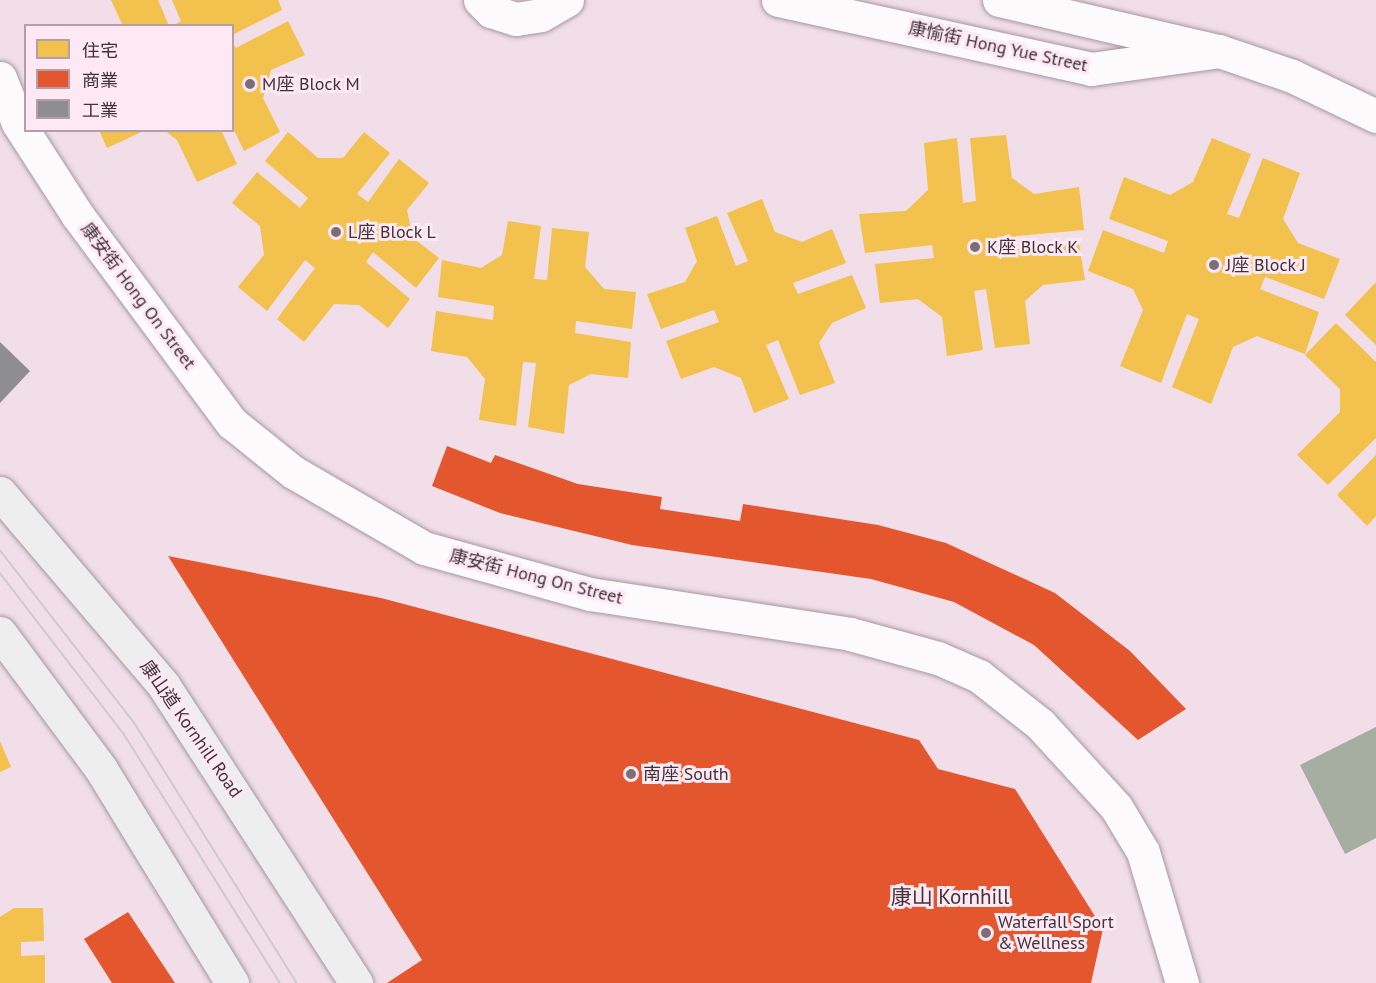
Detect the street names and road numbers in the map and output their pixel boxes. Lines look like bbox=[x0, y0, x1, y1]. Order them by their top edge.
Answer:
street label: 康愉街 Hong Yue Street bbox=[906, 17, 1090, 77]
street label: 康安街 Hong On Street bbox=[76, 219, 200, 373]
street label: 康安街 Hong On Street bbox=[447, 545, 625, 609]
street label: 康山道 Kornhill Road bbox=[136, 656, 246, 802]

